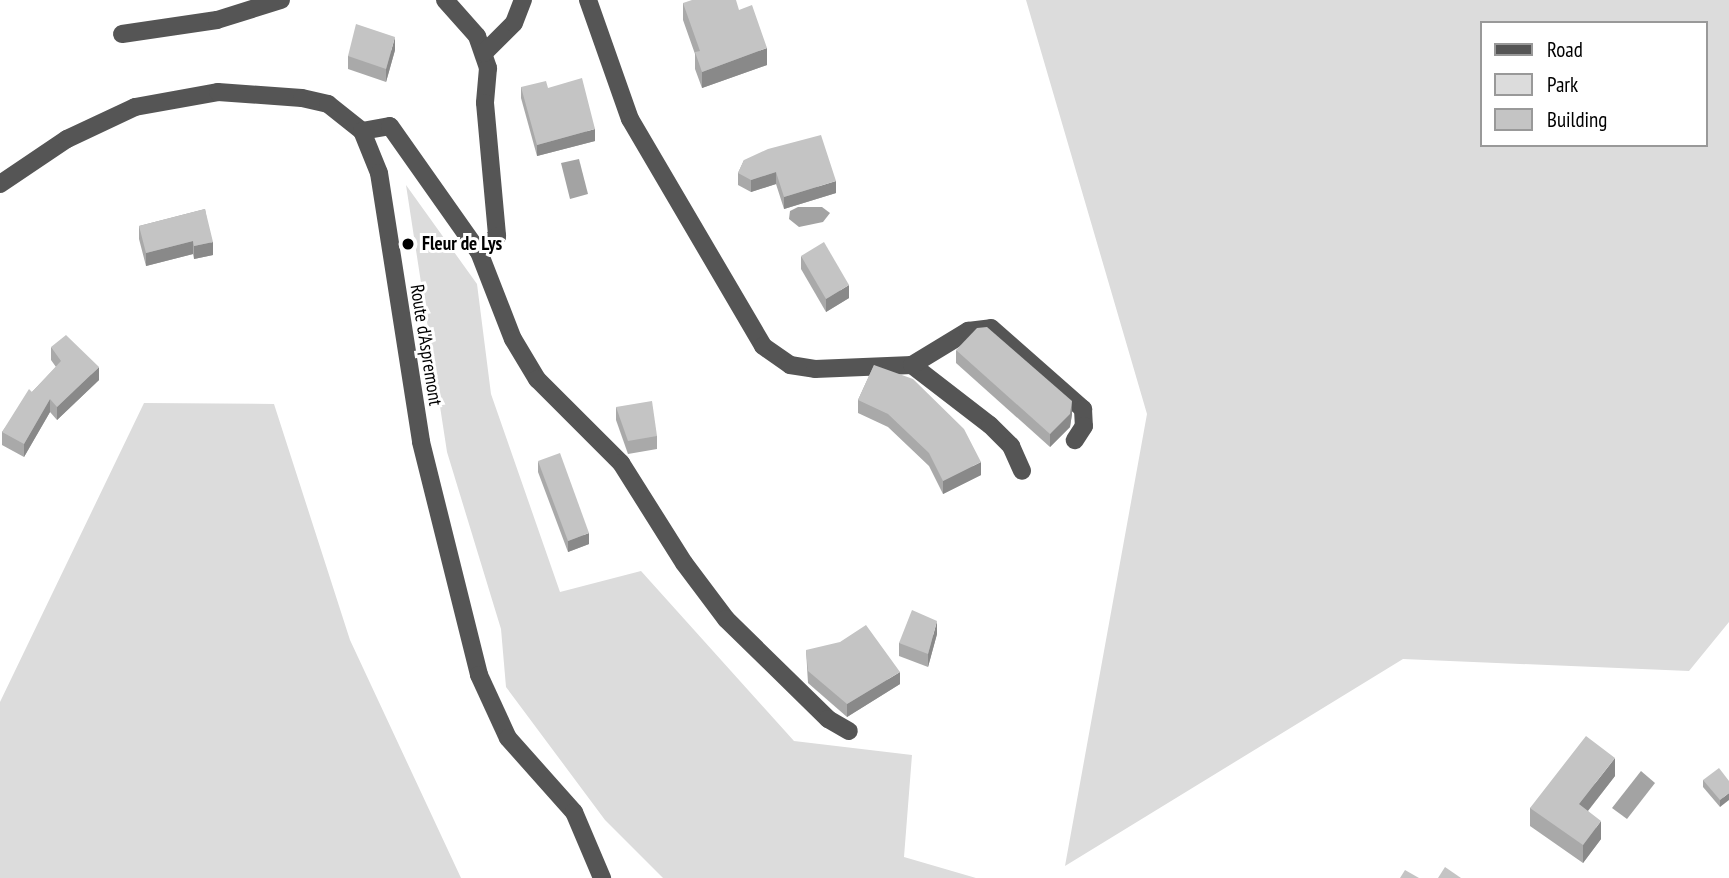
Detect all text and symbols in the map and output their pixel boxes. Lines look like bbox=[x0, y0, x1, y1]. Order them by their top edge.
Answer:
legend bbox=[1480, 21, 1708, 147]
text: Road bbox=[1547, 36, 1583, 63]
text: Park bbox=[1547, 71, 1578, 98]
text: Building bbox=[1547, 106, 1607, 133]
place label: Fleur de Lys bbox=[422, 233, 502, 255]
marker: Fleur de Lys bbox=[400, 236, 416, 252]
street label: Route d'Aspremont bbox=[405, 283, 447, 407]

